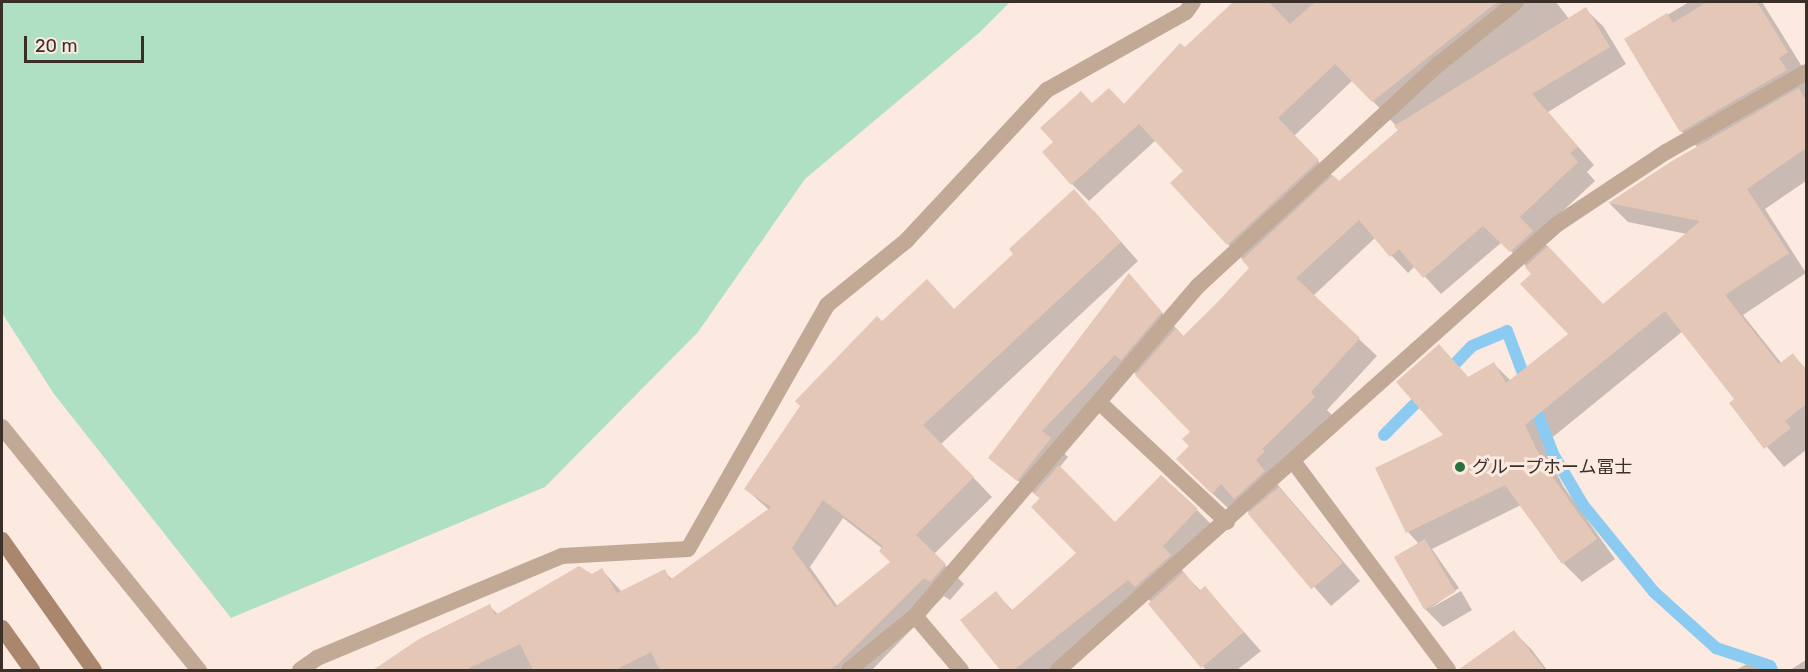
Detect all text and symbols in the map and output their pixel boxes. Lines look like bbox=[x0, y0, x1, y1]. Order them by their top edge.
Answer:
scale bar bbox=[27, 24, 147, 62]
text: 20 m bbox=[35, 35, 77, 57]
place label: グループホーム冨士 bbox=[1472, 456, 1634, 478]
marker: グループホーム冨士 bbox=[1453, 460, 1467, 474]

